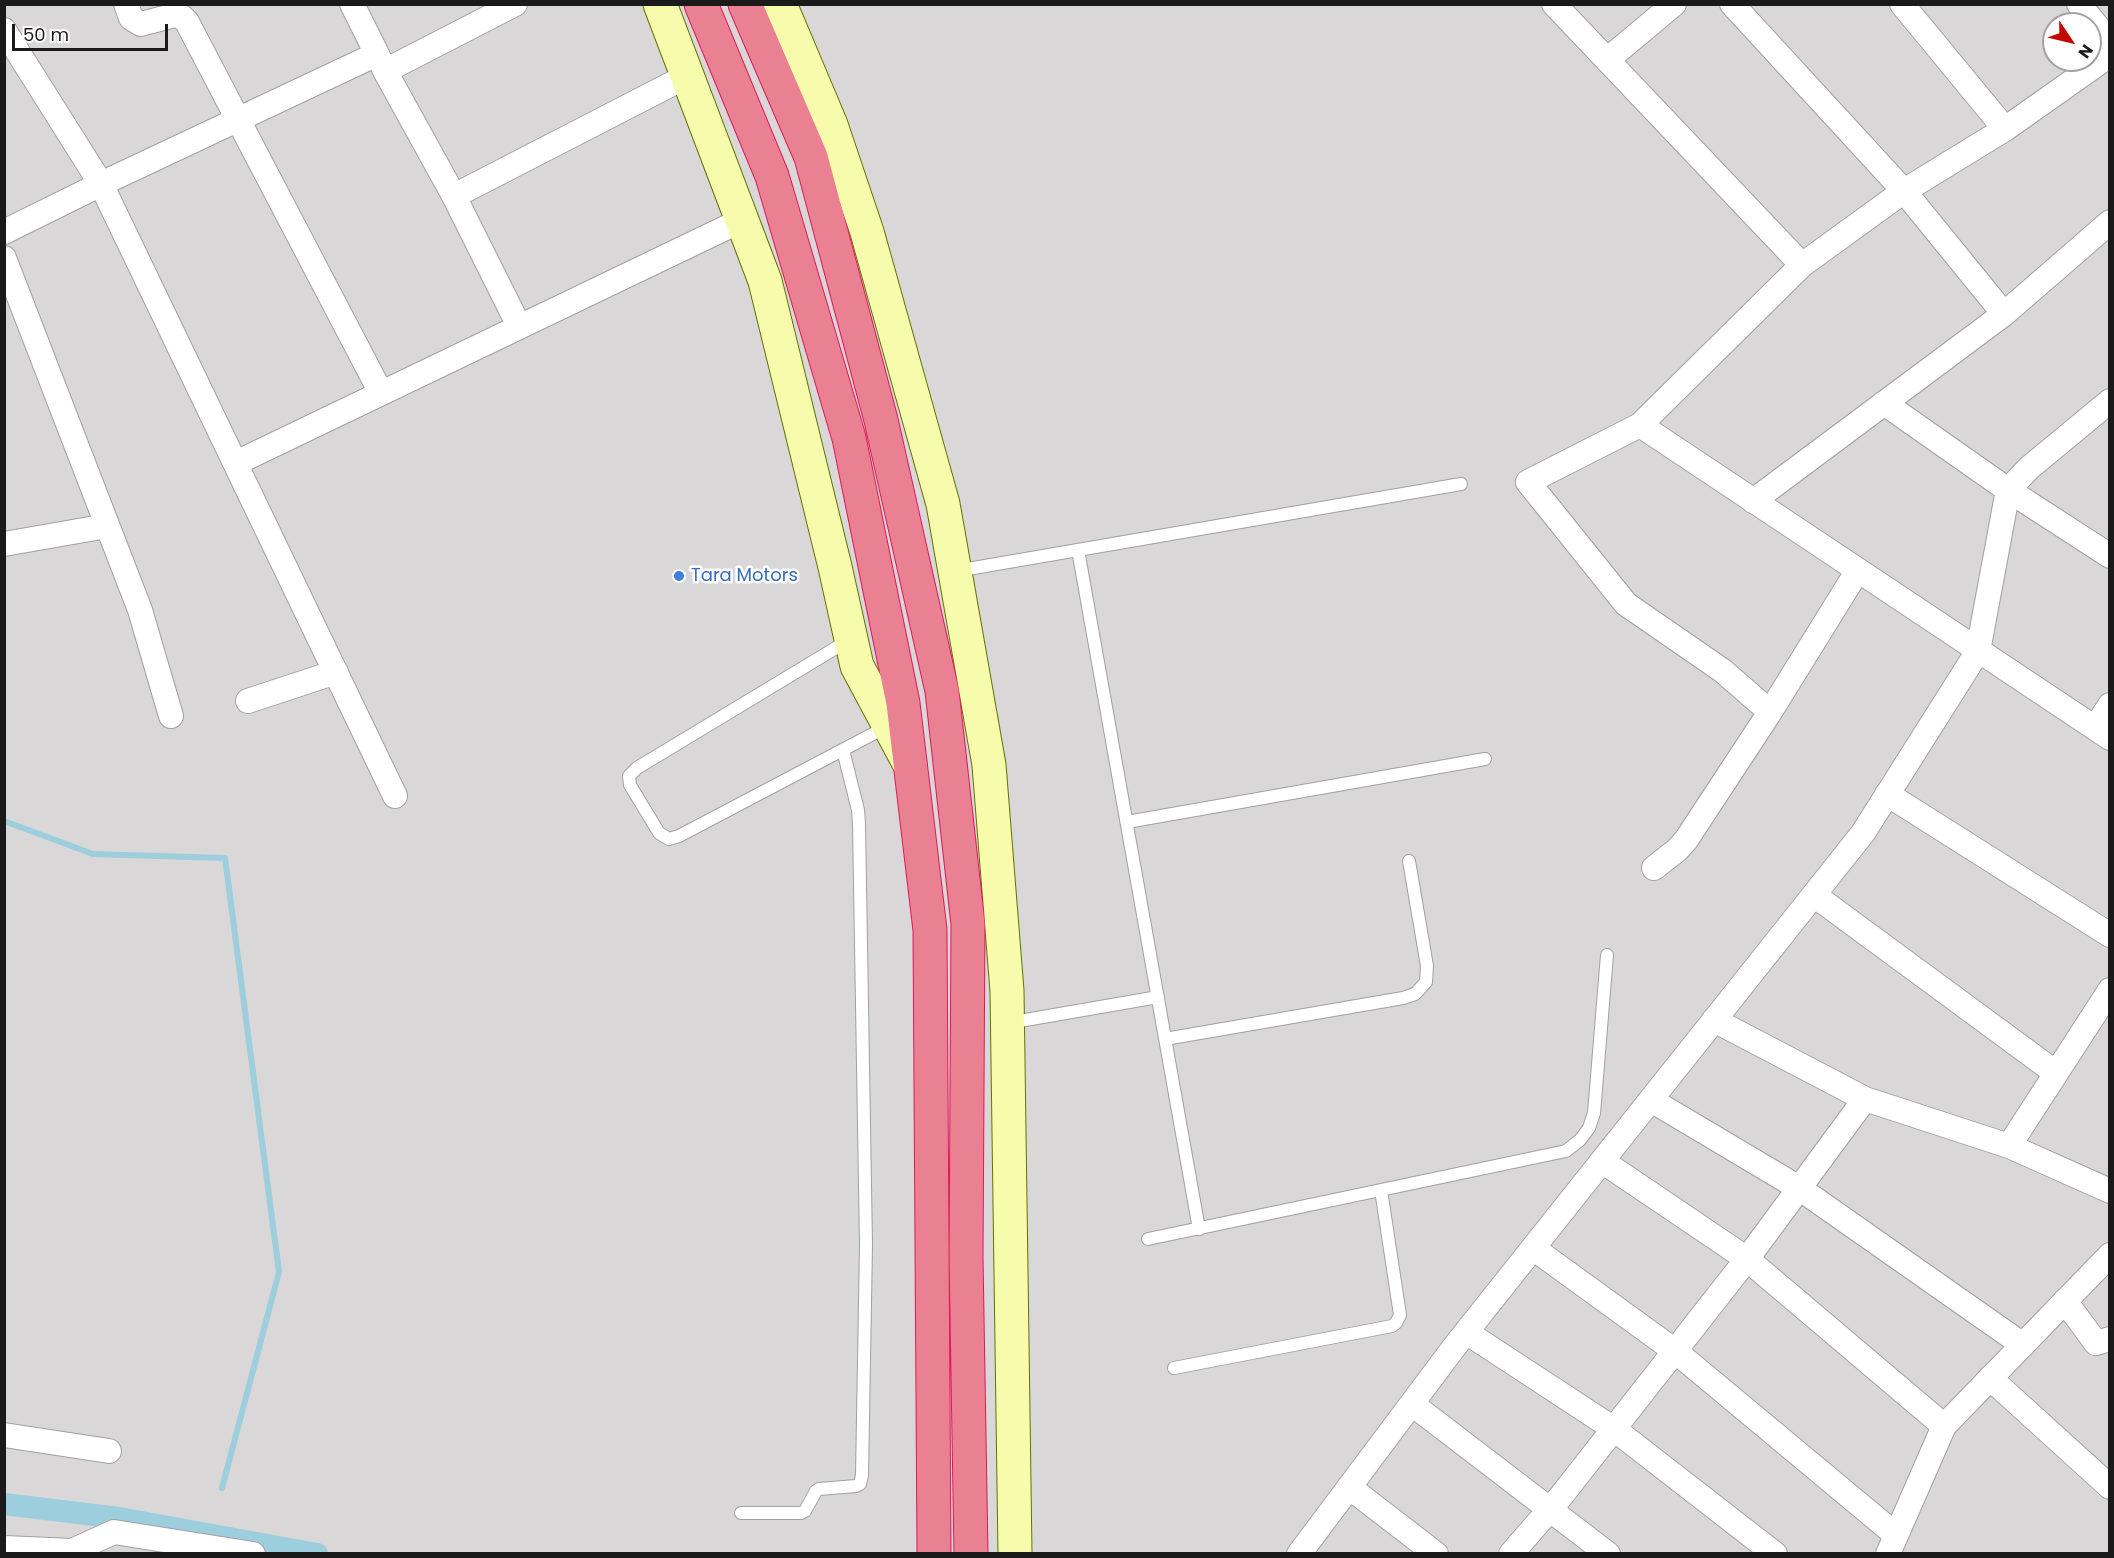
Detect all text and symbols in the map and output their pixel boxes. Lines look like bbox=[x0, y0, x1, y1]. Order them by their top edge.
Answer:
scale bar bbox=[15, 12, 171, 50]
north arrow bbox=[2042, 12, 2102, 72]
text: 50 m bbox=[23, 22, 69, 47]
text: N bbox=[2073, 40, 2098, 63]
place label: Tara Motors bbox=[691, 565, 798, 587]
marker: Tara Motors bbox=[672, 569, 686, 583]

